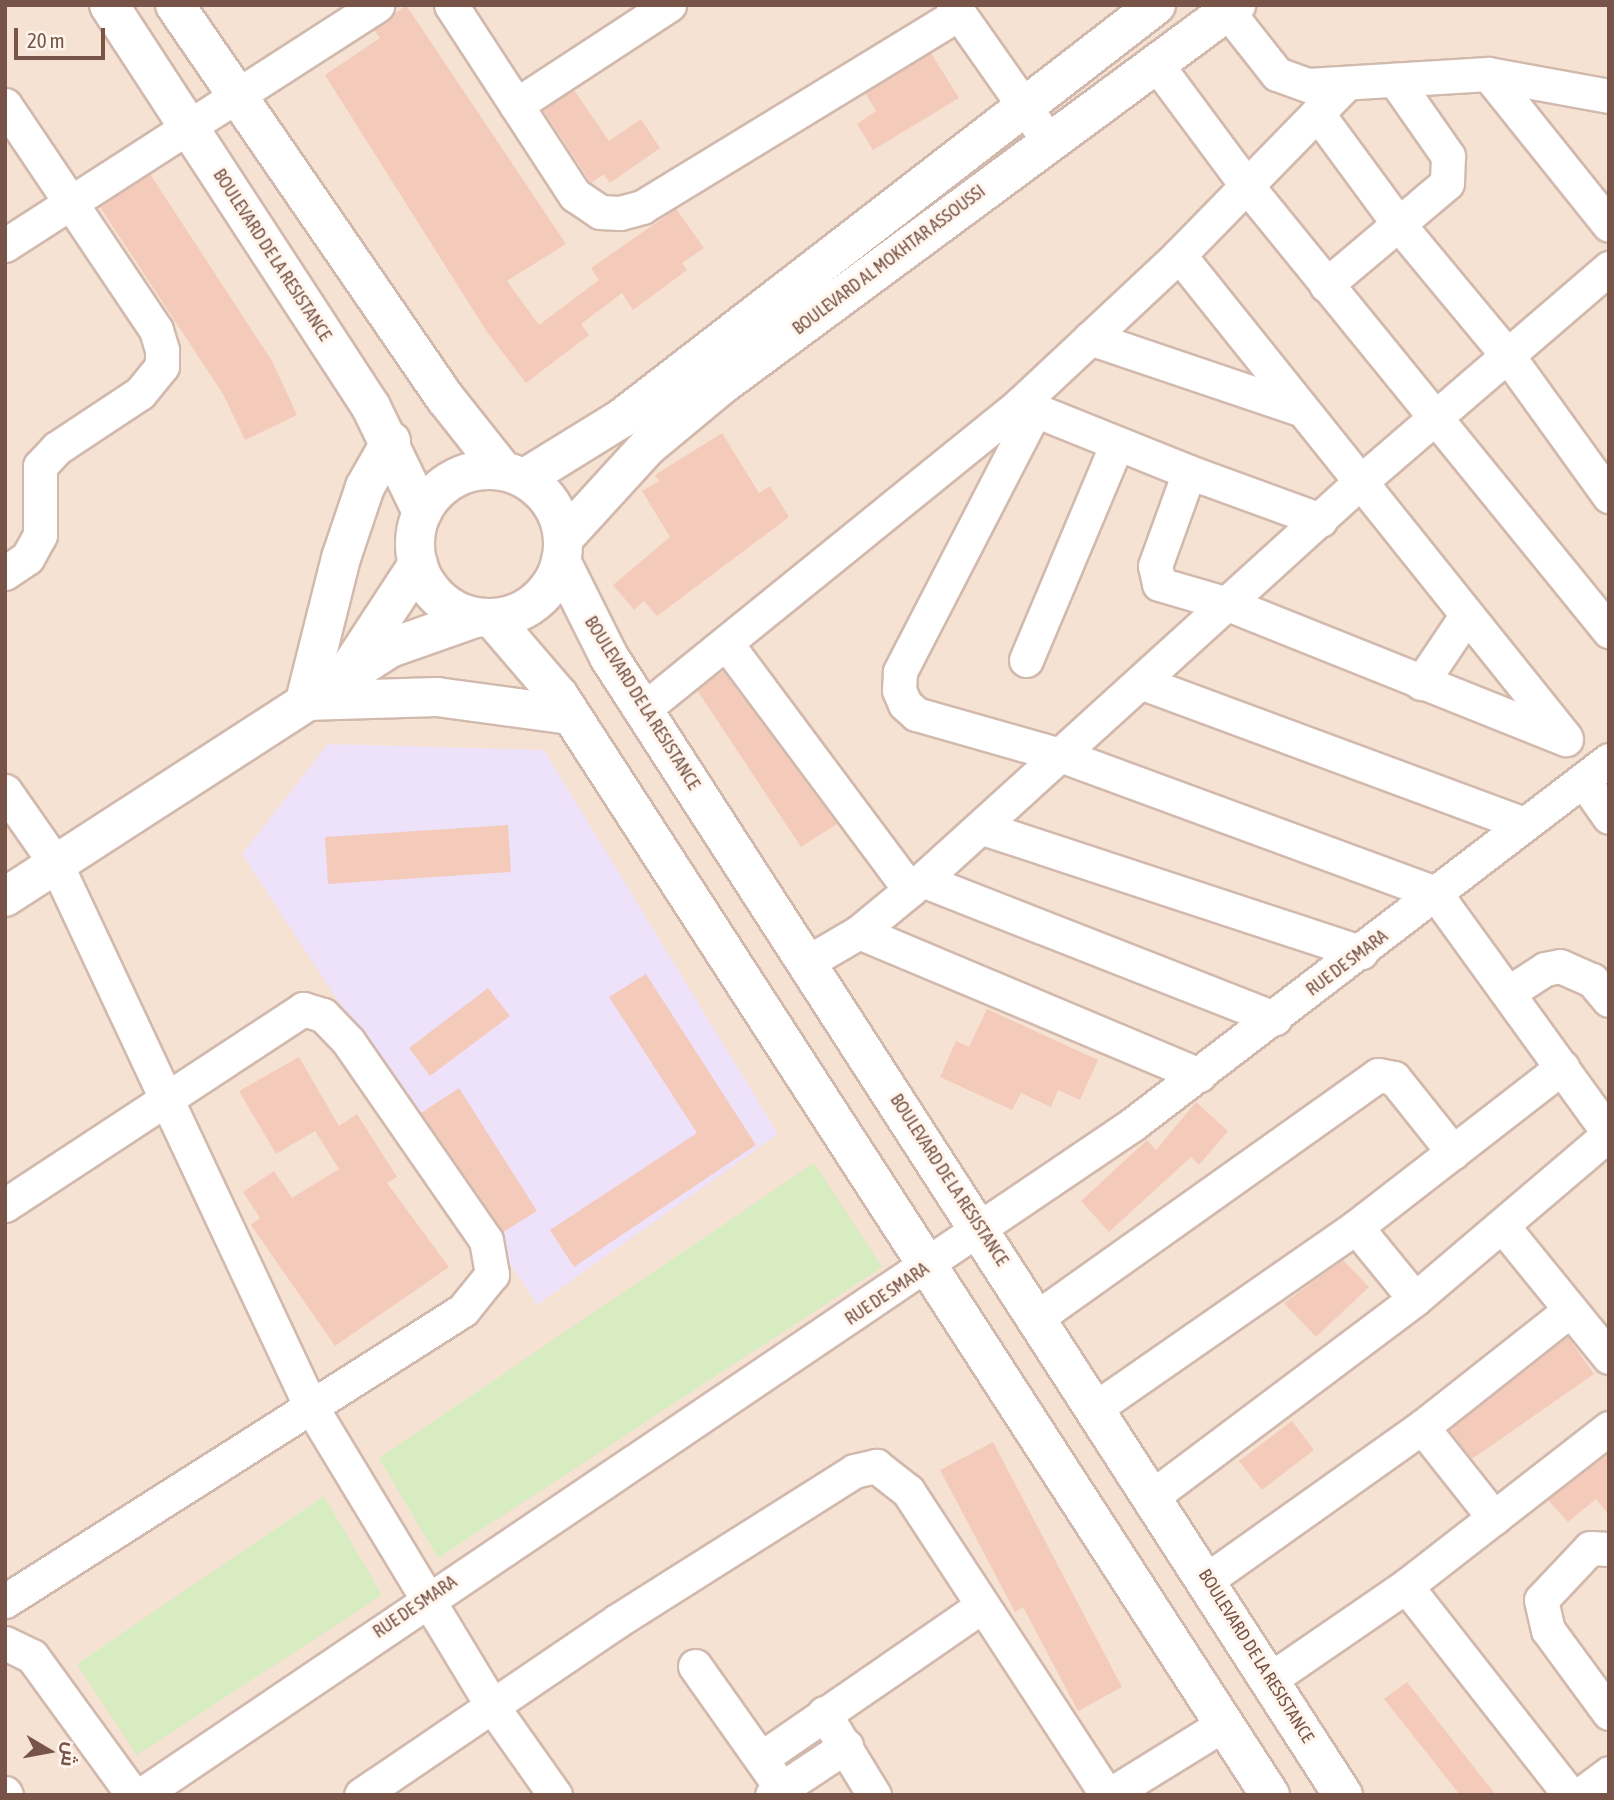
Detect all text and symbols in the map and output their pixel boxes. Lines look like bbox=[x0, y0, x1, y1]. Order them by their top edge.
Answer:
scale bar bbox=[18, 14, 108, 58]
text: 20 m bbox=[27, 28, 65, 52]
street label: BOULEVARD DE LA RESISTANCE bbox=[208, 165, 336, 345]
street label: BOULEVARD AL MOKHTAR ASSOUSSI bbox=[788, 181, 990, 339]
street label: BOULEVARD DE LA RESISTANCE bbox=[580, 612, 704, 794]
street label: RUE DE SMARA bbox=[1302, 925, 1392, 1001]
street label: BOULEVARD DE LA RESISTANCE bbox=[885, 1090, 1013, 1270]
street label: RUE DE SMARA bbox=[841, 1258, 933, 1330]
street label: BOULEVARD DE LA RESISTANCE bbox=[1194, 1565, 1318, 1747]
street label: RUE DE SMARA bbox=[369, 1571, 461, 1643]
north arrow bbox=[14, 1716, 84, 1786]
text: ش bbox=[57, 1741, 83, 1769]

